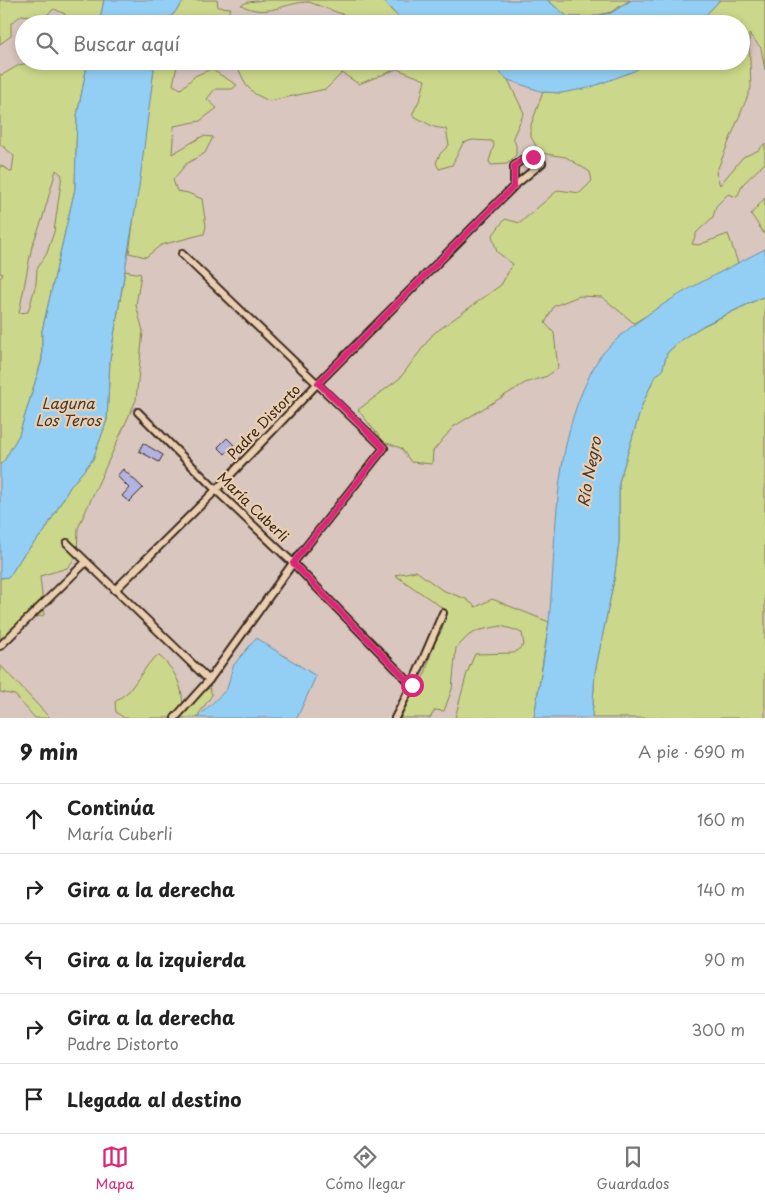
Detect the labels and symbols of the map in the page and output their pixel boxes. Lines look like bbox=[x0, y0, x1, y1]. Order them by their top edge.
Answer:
route end bbox=[522, 146, 545, 169]
street label: Padre Distorto bbox=[222, 379, 305, 464]
water label: Laguna Los Teros bbox=[35, 391, 102, 431]
water label: Río Negro bbox=[570, 433, 607, 509]
street label: María Cuberli bbox=[213, 467, 294, 546]
route start bbox=[401, 674, 424, 697]

